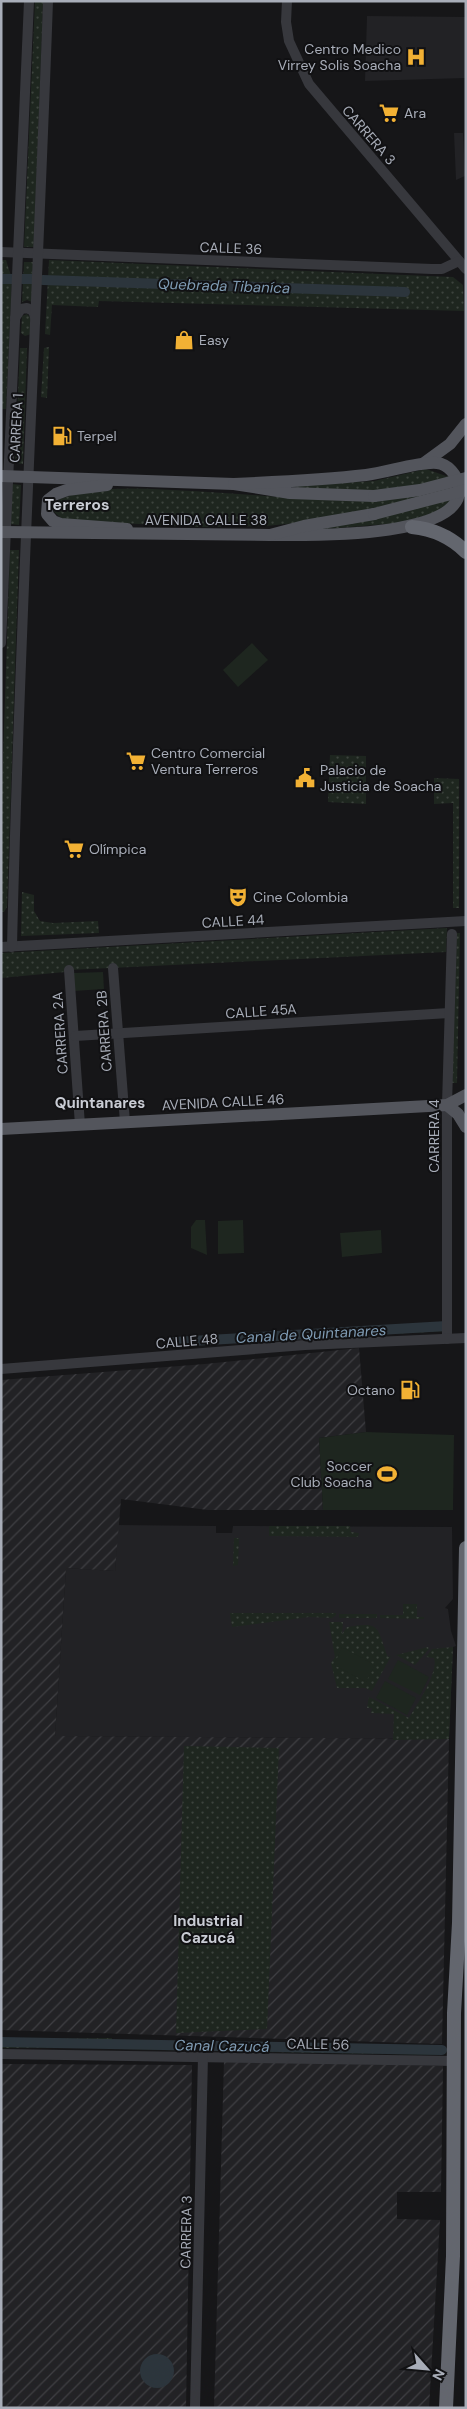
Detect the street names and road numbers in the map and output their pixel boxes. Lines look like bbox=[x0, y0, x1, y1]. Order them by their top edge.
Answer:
street label: CARRERA 3 bbox=[338, 101, 400, 169]
street label: CALLE 36 bbox=[199, 238, 263, 258]
street label: CARRERA 1 bbox=[5, 393, 27, 463]
street label: AVENIDA CALLE 38 bbox=[145, 511, 267, 529]
street label: CALLE 44 bbox=[201, 910, 265, 932]
street label: CARRERA 2B bbox=[92, 990, 116, 1072]
street label: CARRERA 2A bbox=[48, 991, 72, 1075]
street label: CALLE 45A bbox=[225, 1000, 297, 1022]
street label: AVENIDA CALLE 46 bbox=[161, 1090, 285, 1114]
street label: CARRERA 4 bbox=[425, 1099, 443, 1173]
street label: CALLE 48 bbox=[155, 1329, 219, 1353]
street label: CALLE 56 bbox=[286, 2034, 350, 2054]
street label: CARRERA 3 bbox=[176, 2195, 196, 2269]

